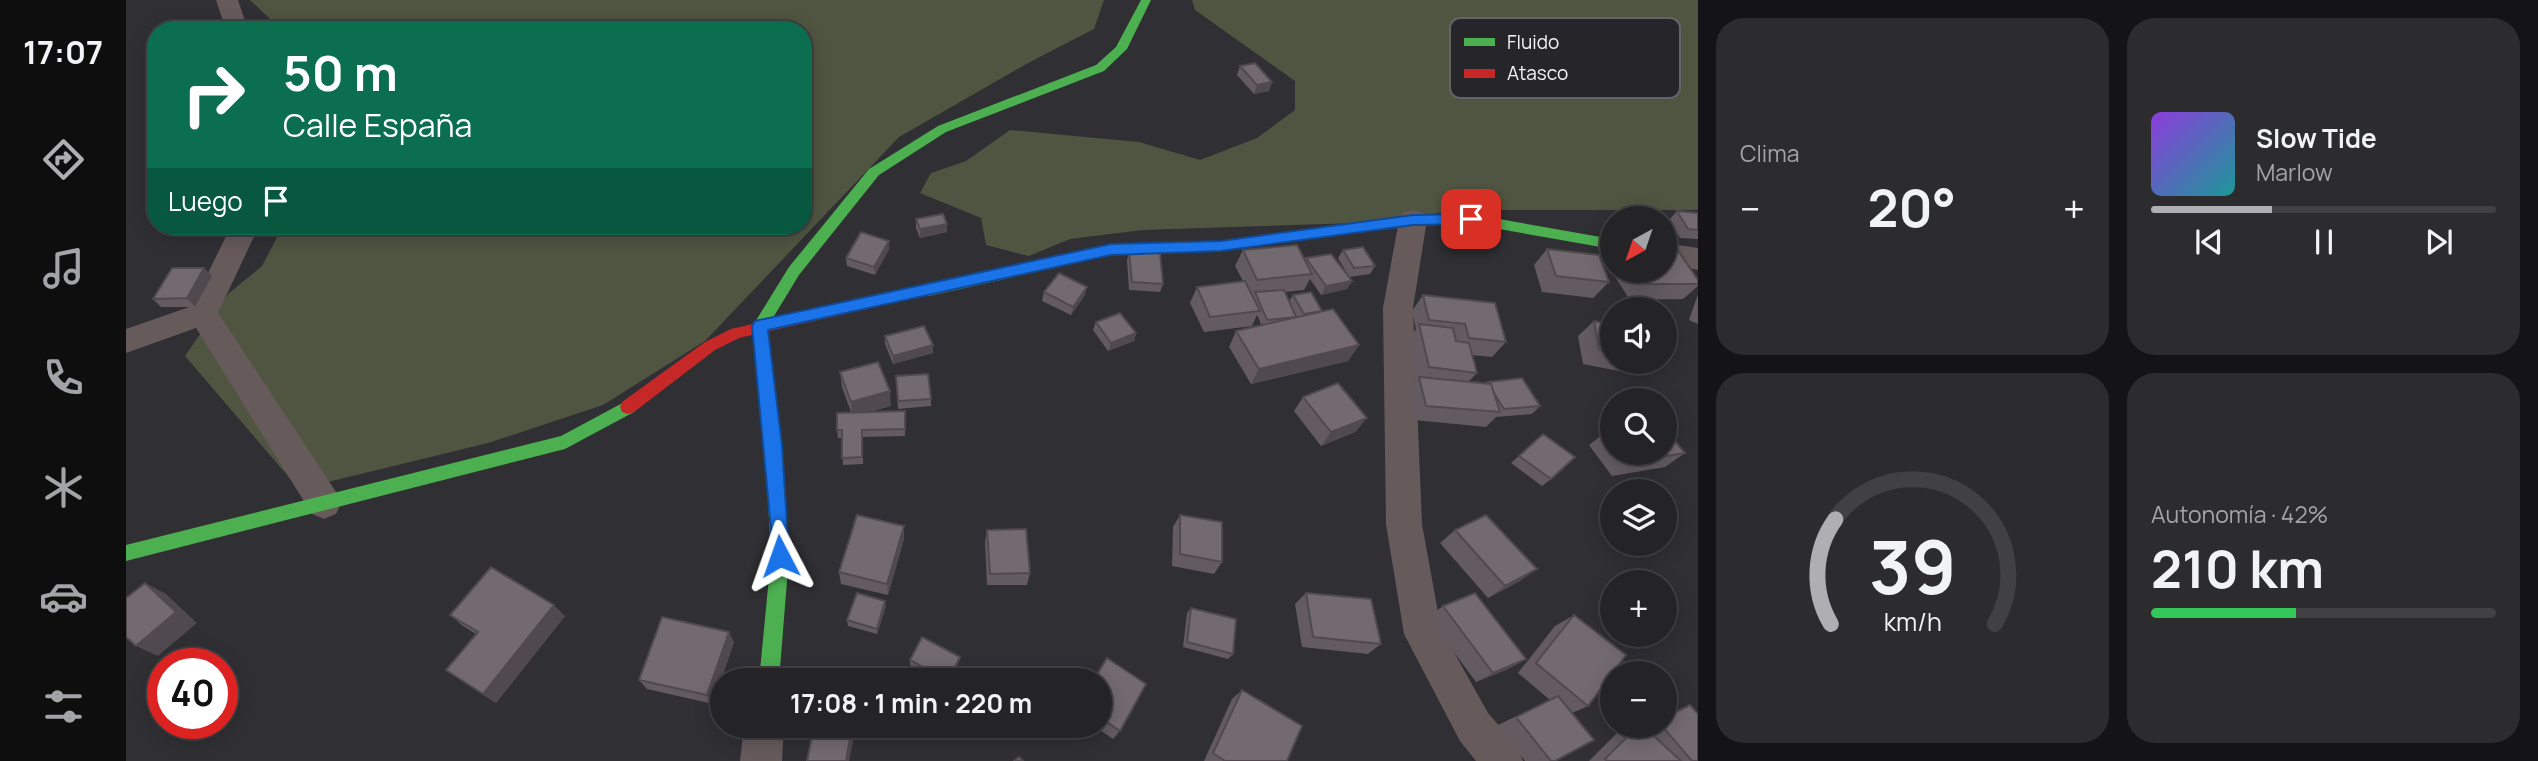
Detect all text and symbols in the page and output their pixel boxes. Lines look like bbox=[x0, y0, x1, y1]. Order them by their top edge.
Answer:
legend bbox=[1450, 18, 1680, 98]
text: Fluido bbox=[1507, 29, 1559, 55]
text: 17:07 bbox=[23, 30, 103, 74]
text: 50 m bbox=[283, 39, 398, 106]
icon: right bbox=[168, 49, 259, 140]
text: Atasco bbox=[1507, 60, 1568, 86]
text: Calle España bbox=[283, 103, 472, 147]
text: Slow Tide bbox=[2256, 120, 2377, 156]
icon: directions bbox=[39, 135, 88, 184]
text: Clima bbox=[1740, 137, 1799, 169]
text: Marlow bbox=[2256, 156, 2333, 188]
text: 20° bbox=[1868, 172, 1956, 243]
icon: arrive bbox=[257, 182, 295, 220]
text: − bbox=[1740, 182, 1761, 234]
text: + bbox=[2063, 182, 2085, 234]
text: Luego bbox=[168, 183, 243, 219]
pin bbox=[1441, 189, 1501, 249]
icon: arrive bbox=[1452, 200, 1490, 238]
north arrow bbox=[1600, 206, 1676, 284]
map controls bbox=[1600, 206, 1677, 738]
icon: previous bbox=[2190, 223, 2228, 261]
icon: pause bbox=[2305, 223, 2343, 261]
icon: next bbox=[2420, 223, 2458, 261]
icon: music bbox=[39, 244, 88, 293]
button: sound bbox=[1600, 297, 1677, 374]
icon: phone bbox=[39, 353, 88, 402]
button: search bbox=[1600, 388, 1677, 465]
icon: climate bbox=[39, 463, 88, 512]
button: layers bbox=[1600, 479, 1677, 556]
text: Autonomía · 42% bbox=[2151, 498, 2328, 530]
text: 39 bbox=[1869, 516, 1956, 616]
position arrow bbox=[743, 519, 817, 593]
text: 210 km bbox=[2151, 533, 2324, 604]
button: + bbox=[1600, 570, 1677, 647]
icon: car bbox=[39, 572, 88, 621]
text: km/h bbox=[1883, 604, 1942, 639]
speed limit sign: 40 bbox=[147, 648, 238, 739]
button: − bbox=[1600, 661, 1677, 738]
icon: filters bbox=[39, 682, 88, 731]
text: 17:08 · 1 min · 220 m bbox=[790, 685, 1032, 721]

